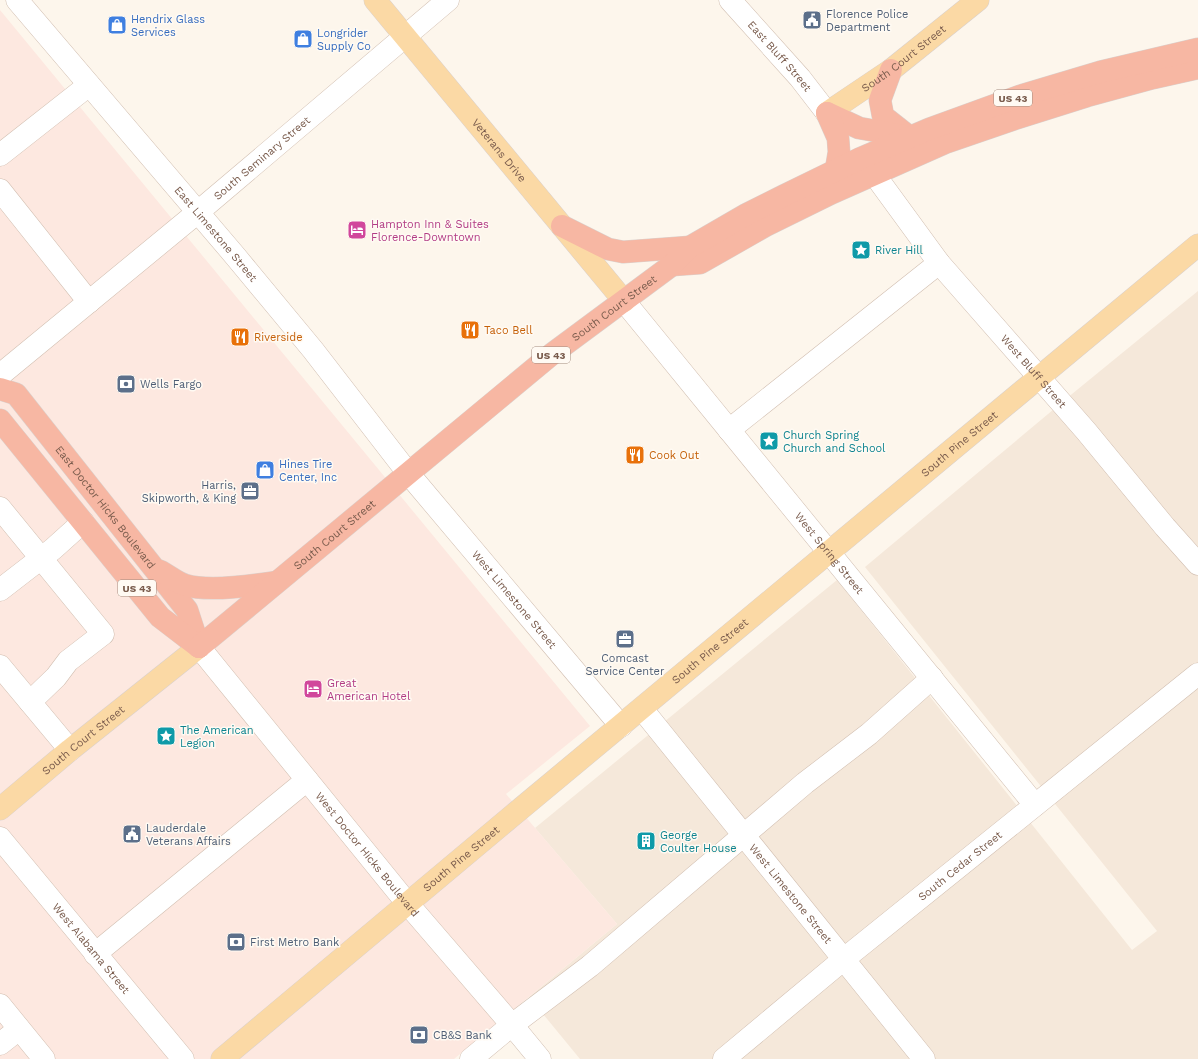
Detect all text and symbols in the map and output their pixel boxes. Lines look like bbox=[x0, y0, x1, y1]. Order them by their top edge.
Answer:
place label: Florence Police Department bbox=[826, 8, 908, 34]
public building icon: Florence Police Department bbox=[801, 9, 823, 31]
place label: Hendrix Glass Services bbox=[131, 13, 205, 39]
shop icon: Hendrix Glass Services bbox=[106, 14, 128, 36]
street label: East Bluff Street bbox=[745, 18, 815, 94]
street label: South Court Street bbox=[859, 22, 948, 94]
place label: Longrider Supply Co bbox=[317, 27, 371, 53]
shop icon: Longrider Supply Co bbox=[292, 28, 314, 50]
road number: US 43 bbox=[994, 90, 1032, 106]
street label: South Seminary Street bbox=[211, 113, 313, 202]
street label: Veterans Drive bbox=[469, 116, 529, 185]
street label: East Limestone Street bbox=[172, 183, 260, 284]
place label: Hampton Inn & Suites Florence-Downtown bbox=[371, 218, 489, 244]
hotel icon: Hampton Inn & Suites Florence-Downtown bbox=[346, 219, 368, 241]
place icon: River Hill bbox=[850, 239, 872, 261]
place label: River Hill bbox=[875, 244, 924, 257]
street label: South Court Street bbox=[569, 272, 659, 344]
restaurant icon: Taco Bell bbox=[459, 319, 481, 341]
place label: Taco Bell bbox=[484, 324, 533, 337]
restaurant icon: Riverside bbox=[229, 326, 251, 348]
place label: Riverside bbox=[254, 331, 302, 344]
street label: West Bluff Street bbox=[998, 332, 1070, 411]
road number: US 43 bbox=[532, 347, 570, 363]
bank icon: Wells Fargo bbox=[115, 373, 137, 395]
place label: Wells Fargo bbox=[140, 378, 202, 391]
street label: South Pine Street bbox=[918, 408, 1000, 479]
place label: Church Spring Church and School bbox=[783, 429, 886, 455]
place icon: Church Spring Church and School bbox=[758, 430, 780, 452]
street label: East Doctor Hicks Boulevard bbox=[53, 443, 158, 571]
restaurant icon: Cook Out bbox=[624, 444, 646, 466]
place label: Cook Out bbox=[649, 449, 700, 462]
place label: Hines Tire Center, Inc bbox=[279, 458, 337, 484]
shop icon: Hines Tire Center, Inc bbox=[254, 459, 276, 481]
place label: Harris, Skipworth, & King bbox=[142, 479, 236, 505]
office icon: Harris, Skipworth, & King bbox=[239, 480, 261, 502]
street label: South Court Street bbox=[291, 497, 378, 572]
street label: West Spring Street bbox=[792, 509, 867, 597]
street label: West Limestone Street bbox=[469, 548, 560, 651]
road number: US 43 bbox=[118, 580, 156, 596]
street label: South Pine Street bbox=[669, 615, 751, 687]
office icon: Comcast Service Center bbox=[614, 628, 636, 650]
place label: Comcast Service Center bbox=[586, 652, 665, 678]
place label: Great American Hotel bbox=[327, 677, 411, 703]
hotel icon: Great American Hotel bbox=[302, 678, 324, 700]
street label: South Court Street bbox=[39, 702, 127, 777]
place label: The American Legion bbox=[180, 724, 254, 750]
place icon: The American Legion bbox=[155, 725, 177, 747]
street label: West Doctor Hicks Boulevard bbox=[313, 789, 422, 919]
place label: Lauderdale Veterans Affairs bbox=[146, 822, 231, 848]
public building icon: Lauderdale Veterans Affairs bbox=[121, 823, 143, 845]
street label: South Pine Street bbox=[420, 823, 502, 894]
street label: South Cedar Street bbox=[915, 828, 1005, 903]
place label: George Coulter House bbox=[660, 829, 737, 855]
building icon: George Coulter House bbox=[635, 830, 657, 852]
street label: West Limestone Street bbox=[747, 841, 835, 946]
street label: West Alabama Street bbox=[50, 900, 133, 996]
bank icon: First Metro Bank bbox=[225, 931, 247, 953]
place label: First Metro Bank bbox=[250, 936, 339, 949]
bank icon: CB&S Bank bbox=[408, 1024, 430, 1046]
place label: CB&S Bank bbox=[433, 1029, 492, 1042]

